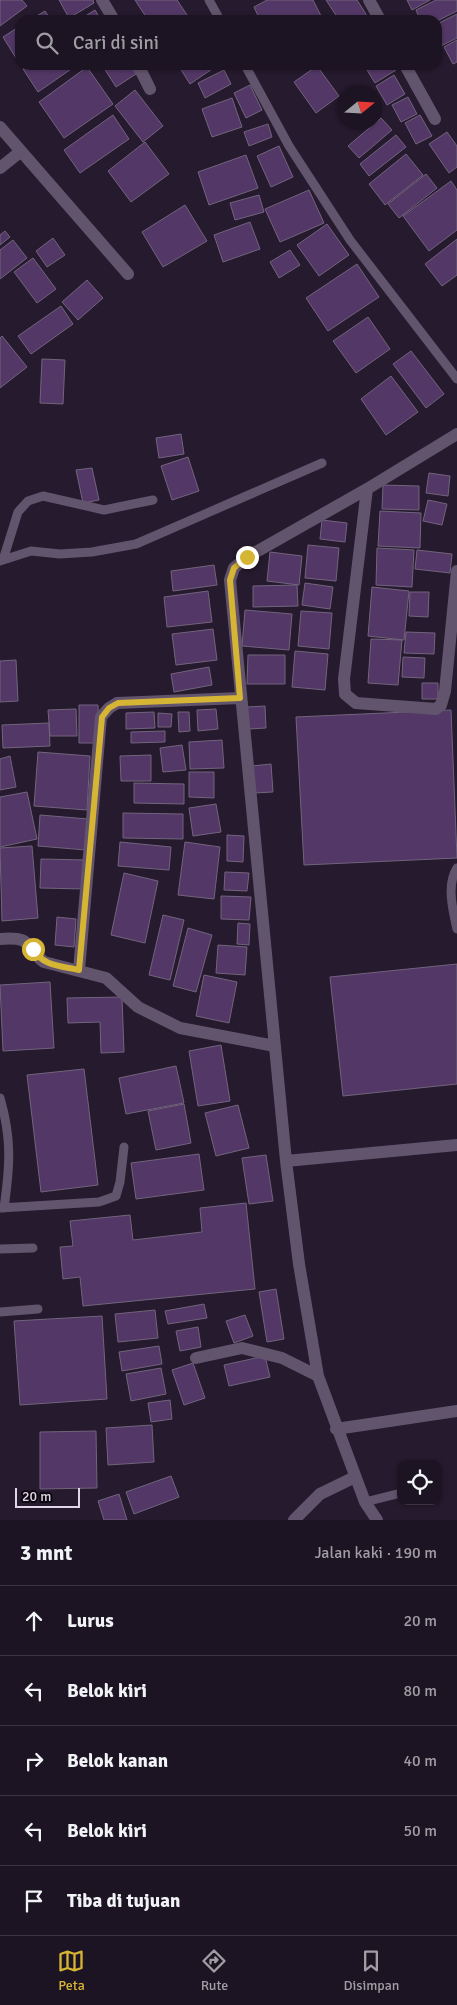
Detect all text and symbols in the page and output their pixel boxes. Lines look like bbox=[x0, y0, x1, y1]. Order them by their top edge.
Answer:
search box bbox=[15, 15, 442, 70]
icon: search bbox=[33, 29, 61, 57]
text: Cari di sini bbox=[73, 31, 159, 55]
north arrow bbox=[337, 85, 382, 130]
route end bbox=[236, 546, 259, 569]
route start bbox=[22, 938, 45, 961]
map controls bbox=[397, 1460, 442, 1505]
button: locate bbox=[397, 1460, 442, 1505]
scale bar bbox=[15, 1485, 80, 1508]
text: 20 m bbox=[22, 1488, 51, 1505]
text: 3 mnt bbox=[20, 1540, 72, 1566]
text: Jalan kaki · 190 m bbox=[315, 1543, 437, 1563]
icon: ahead bbox=[20, 1607, 48, 1635]
text: Lurus bbox=[67, 1609, 114, 1633]
text: 20 m bbox=[403, 1611, 437, 1631]
icon: left bbox=[20, 1677, 48, 1705]
text: Belok kiri bbox=[67, 1679, 147, 1703]
text: 80 m bbox=[403, 1681, 437, 1701]
icon: right bbox=[20, 1747, 48, 1775]
text: Belok kanan bbox=[67, 1749, 168, 1773]
text: 40 m bbox=[403, 1751, 437, 1771]
icon: left bbox=[20, 1817, 48, 1845]
text: Belok kiri bbox=[67, 1819, 147, 1843]
text: 50 m bbox=[403, 1821, 437, 1841]
icon: arrive bbox=[20, 1887, 48, 1915]
text: Tiba di tujuan bbox=[67, 1889, 180, 1913]
tab: Peta bbox=[57, 1947, 85, 1994]
tab: Rute bbox=[200, 1947, 228, 1994]
tab: Disimpan bbox=[343, 1947, 400, 1994]

